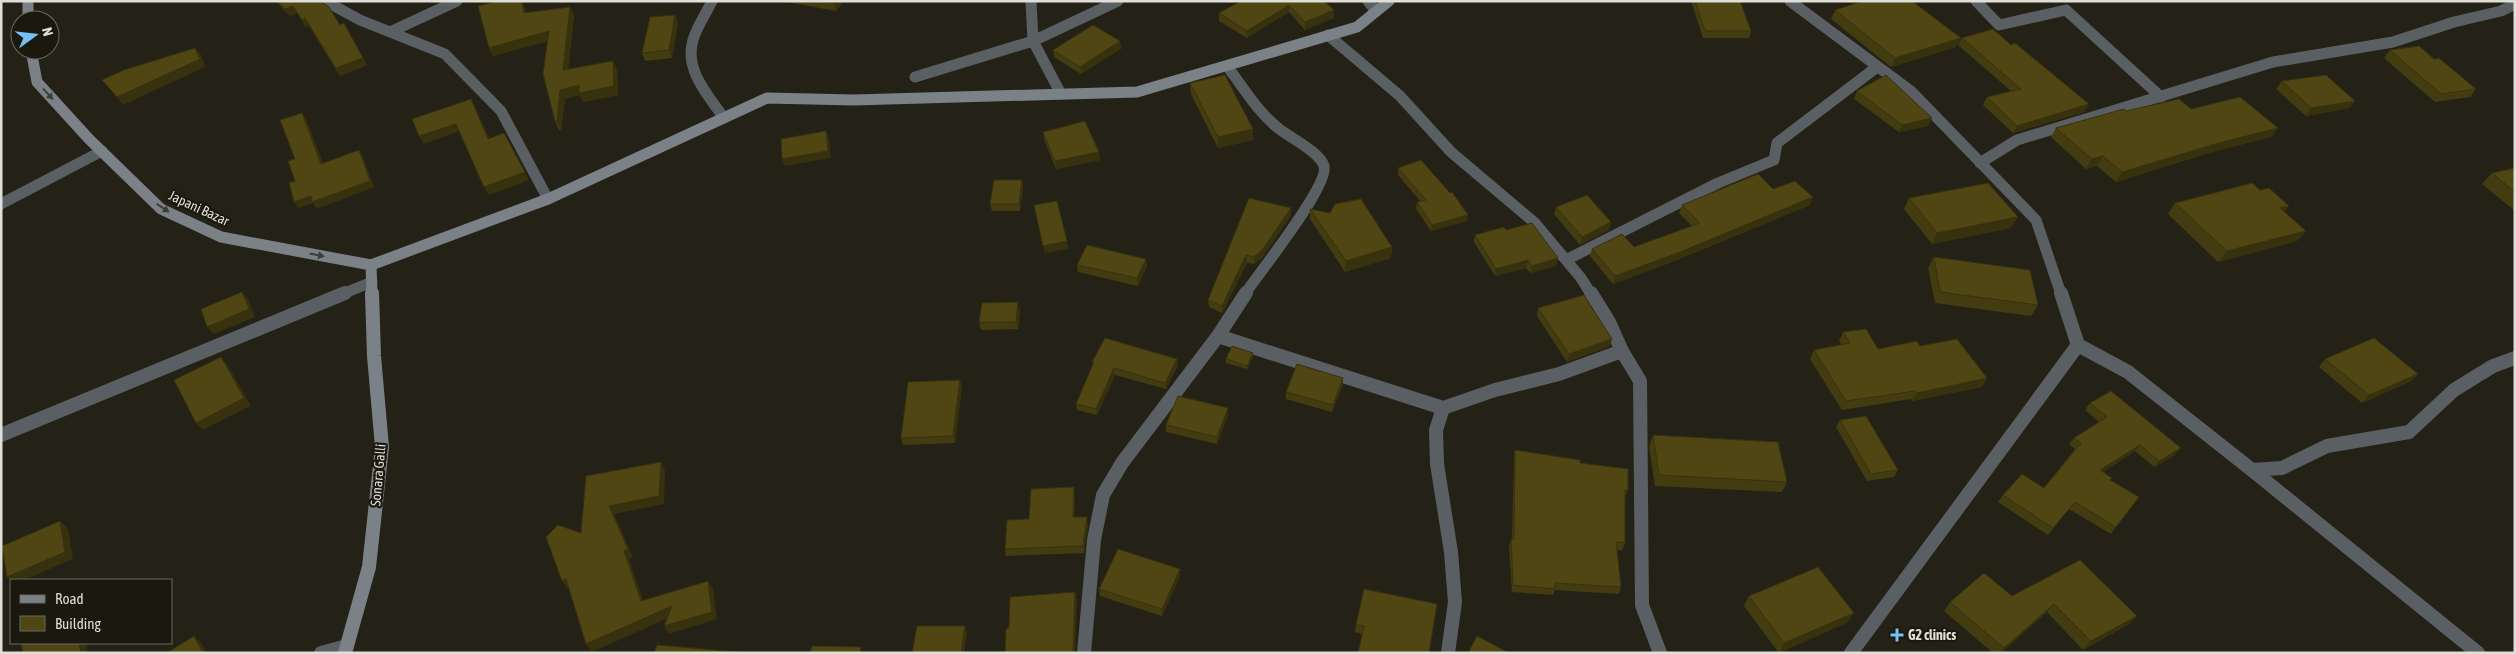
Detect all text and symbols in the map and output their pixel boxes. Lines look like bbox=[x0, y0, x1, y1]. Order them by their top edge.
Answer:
north arrow bbox=[10, 10, 60, 60]
text: N bbox=[39, 26, 56, 38]
one-way arrow bbox=[42, 87, 54, 99]
street label: Japani Bazar bbox=[166, 187, 233, 229]
one-way arrow bbox=[156, 204, 170, 213]
one-way arrow bbox=[310, 251, 326, 259]
street label: Sonara Galli bbox=[367, 443, 389, 507]
legend bbox=[10, 579, 172, 644]
text: Road bbox=[55, 590, 84, 607]
text: Building bbox=[55, 615, 101, 632]
place label: G2 clinics bbox=[1908, 627, 1956, 643]
marker: G2 clinics bbox=[1890, 628, 1904, 642]

